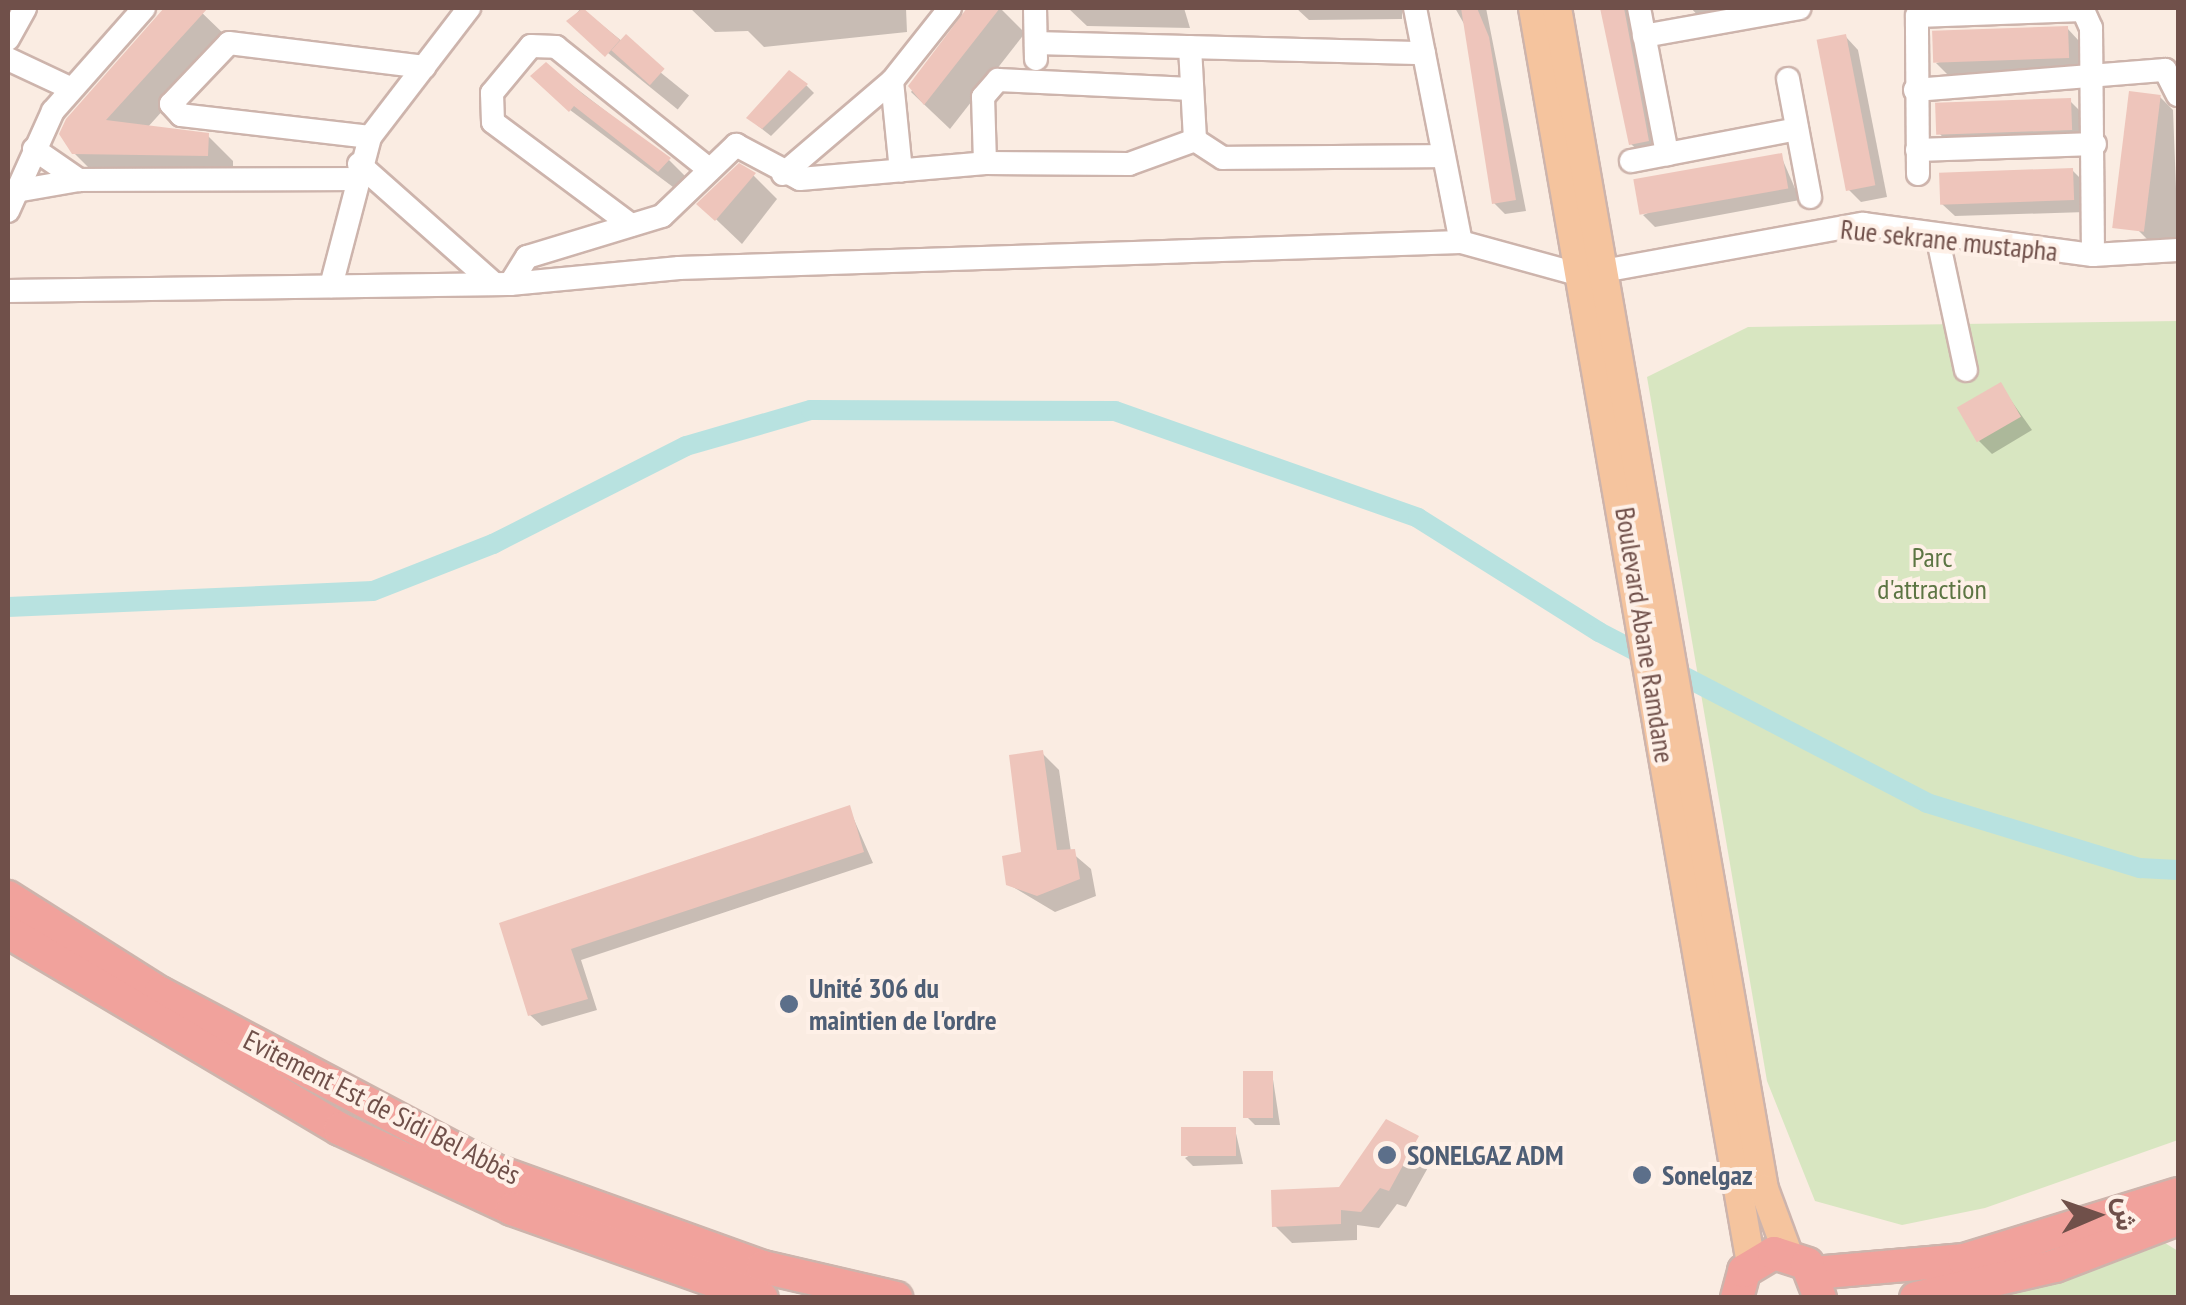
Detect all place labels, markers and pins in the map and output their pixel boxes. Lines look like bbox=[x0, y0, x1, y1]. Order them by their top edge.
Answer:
place label: Unité 306 du maintien de l'ordre bbox=[809, 971, 997, 1037]
marker: Unité 306 du maintien de l'ordre bbox=[778, 993, 800, 1015]
place label: SONELGAZ ADM bbox=[1407, 1138, 1565, 1172]
marker: SONELGAZ ADM bbox=[1376, 1144, 1398, 1166]
place label: Sonelgaz bbox=[1662, 1158, 1753, 1192]
marker: Sonelgaz bbox=[1631, 1164, 1653, 1186]

